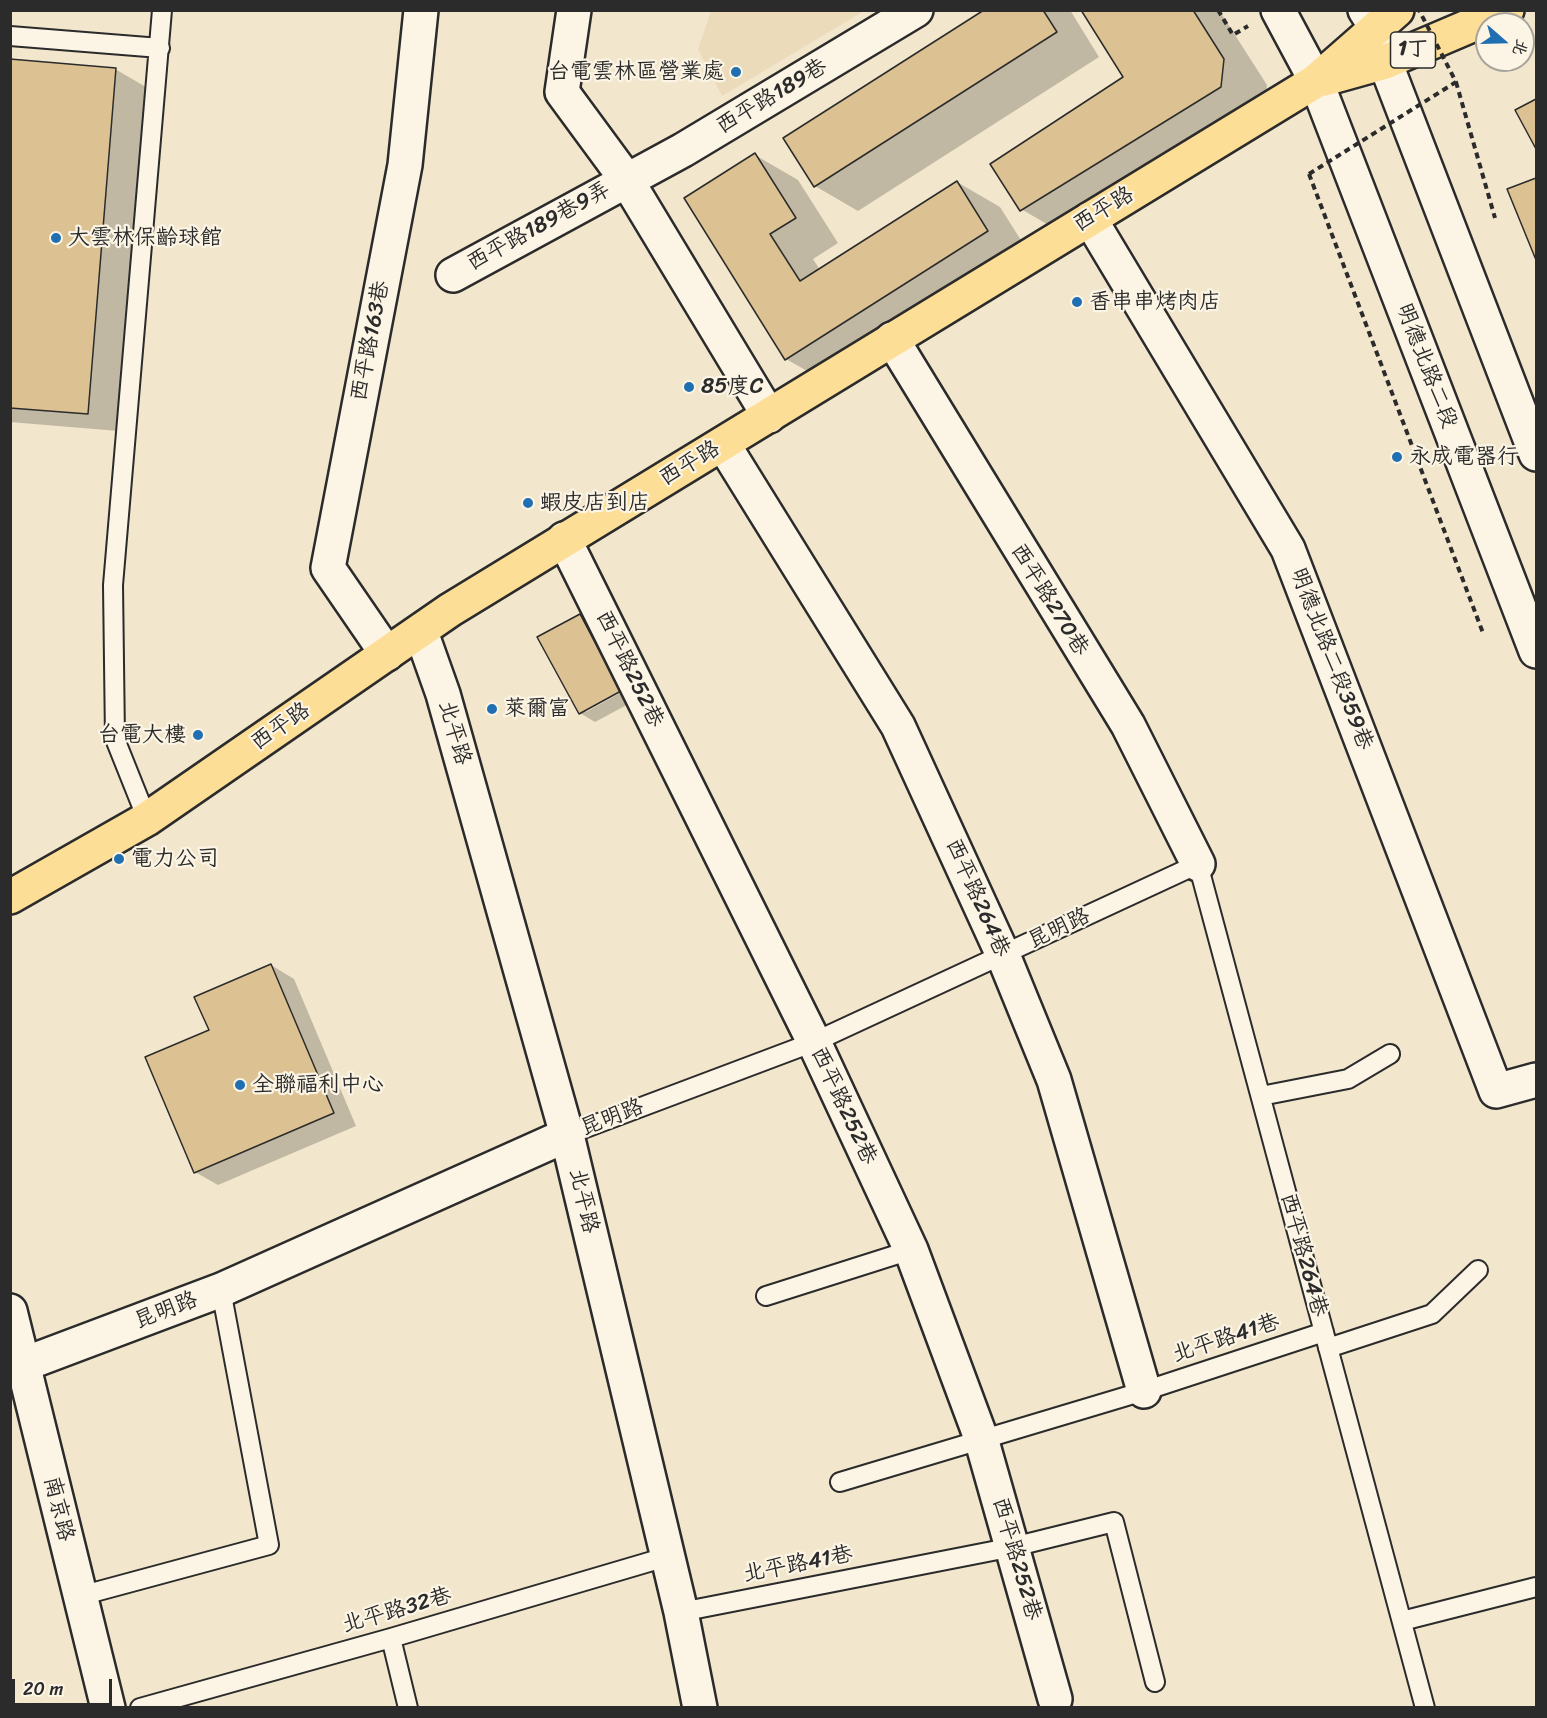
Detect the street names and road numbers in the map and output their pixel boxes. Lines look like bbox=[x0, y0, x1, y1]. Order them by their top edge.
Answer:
road number: 1丁 bbox=[1390, 32, 1436, 68]
street label: 西平路189巷 bbox=[712, 54, 832, 140]
street label: 西平路189巷9弄 bbox=[463, 177, 615, 277]
street label: 西平路 bbox=[1069, 182, 1139, 238]
street label: 西平路163巷 bbox=[346, 279, 396, 403]
street label: 明德北路二段 bbox=[1390, 300, 1462, 432]
street label: 西平路 bbox=[655, 436, 725, 492]
street label: 西平路270巷 bbox=[1004, 539, 1094, 661]
street label: 明德北路二段359巷 bbox=[1284, 564, 1378, 754]
street label: 西平路252巷 bbox=[589, 606, 669, 732]
street label: 西平路 bbox=[246, 697, 316, 757]
street label: 北平路 bbox=[432, 698, 476, 768]
street label: 西平路264巷 bbox=[939, 835, 1015, 961]
street label: 昆明路 bbox=[1024, 903, 1094, 955]
street label: 西平路252巷 bbox=[804, 1043, 882, 1169]
street label: 昆明路 bbox=[576, 1094, 648, 1142]
street label: 北平路 bbox=[563, 1166, 603, 1236]
street label: 西平路264巷 bbox=[1274, 1190, 1332, 1320]
street label: 昆明路 bbox=[130, 1287, 202, 1335]
street label: 北平路41巷 bbox=[1169, 1309, 1283, 1369]
street label: 南京路 bbox=[37, 1474, 79, 1544]
street label: 西平路252巷 bbox=[986, 1494, 1046, 1624]
street label: 北平路41巷 bbox=[741, 1541, 855, 1589]
street label: 北平路32巷 bbox=[339, 1583, 455, 1639]

